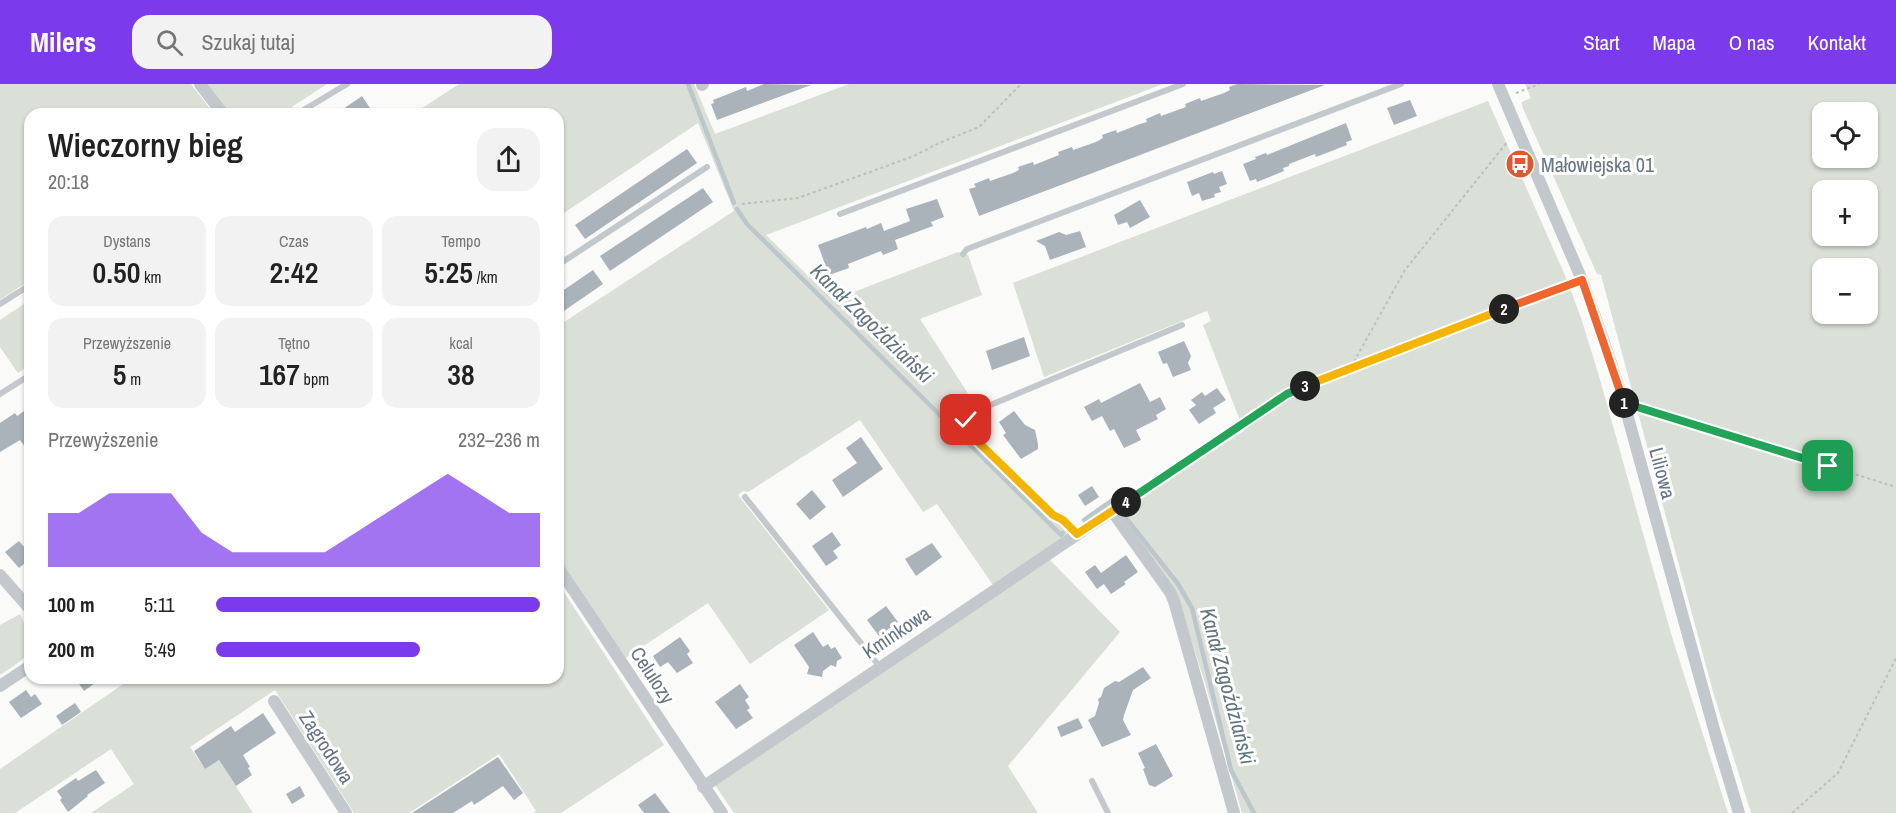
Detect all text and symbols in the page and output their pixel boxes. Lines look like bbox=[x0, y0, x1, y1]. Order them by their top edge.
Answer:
search box bbox=[132, 15, 552, 69]
text: Milers bbox=[30, 23, 96, 61]
icon: search bbox=[153, 26, 186, 59]
text: Szukaj tutaj bbox=[201, 27, 295, 57]
text: Start bbox=[1583, 28, 1620, 57]
text: Mapa bbox=[1653, 28, 1696, 57]
text: O nas bbox=[1729, 28, 1775, 57]
text: Kontakt bbox=[1808, 28, 1866, 57]
map controls bbox=[1812, 102, 1878, 324]
button: locate bbox=[1812, 102, 1878, 168]
text: Wieczorny bieg bbox=[48, 123, 243, 167]
button: share bbox=[477, 128, 540, 191]
bus stop icon: Małowiejska 01 bbox=[1504, 148, 1536, 180]
place label: Małowiejska 01 bbox=[1541, 151, 1654, 178]
text: 20:18 bbox=[48, 168, 89, 195]
button: + bbox=[1812, 180, 1878, 246]
text: Dystans bbox=[103, 230, 151, 252]
text: Czas bbox=[279, 230, 309, 252]
text: Tempo bbox=[441, 230, 481, 252]
text: 0.50 bbox=[92, 252, 140, 292]
text: 2:42 bbox=[270, 252, 318, 292]
text: 5:25 bbox=[424, 252, 473, 292]
water label: Kanał Zagoździański bbox=[804, 257, 940, 389]
button: − bbox=[1812, 258, 1878, 324]
text: km bbox=[140, 266, 162, 288]
text: /km bbox=[473, 266, 498, 288]
pin: 2 bbox=[1489, 294, 1519, 324]
text: 2 bbox=[1500, 298, 1508, 320]
text: Przewyższenie bbox=[83, 332, 171, 354]
text: Tętno bbox=[278, 332, 310, 354]
text: kcal bbox=[449, 332, 473, 354]
text: 5 bbox=[113, 354, 127, 394]
text: 167 bbox=[259, 354, 300, 394]
text: 38 bbox=[447, 354, 475, 394]
text: m bbox=[127, 368, 141, 390]
text: bpm bbox=[300, 368, 329, 390]
pin: 3 bbox=[1290, 371, 1320, 401]
text: 3 bbox=[1301, 375, 1309, 397]
pin: 1 bbox=[1609, 388, 1639, 418]
text: 1 bbox=[1620, 392, 1628, 414]
pin bbox=[940, 394, 991, 445]
icon: check bbox=[949, 403, 982, 436]
text: Przewyższenie bbox=[48, 426, 158, 453]
text: 232–236 m bbox=[458, 426, 540, 453]
pin bbox=[1802, 440, 1853, 491]
street label: Liliowa bbox=[1643, 444, 1683, 502]
icon: arrive bbox=[1811, 449, 1844, 482]
pin: 4 bbox=[1111, 487, 1141, 517]
text: 4 bbox=[1122, 491, 1130, 513]
text: 100 m bbox=[48, 591, 95, 618]
text: 5:11 bbox=[144, 591, 175, 618]
street label: Kminkowa bbox=[857, 599, 935, 665]
water label: Kanał Zagoździański bbox=[1193, 605, 1263, 768]
text: 200 m bbox=[48, 636, 95, 663]
text: 5:49 bbox=[144, 636, 176, 663]
street label: Celulozy bbox=[625, 641, 682, 709]
street label: Zagrodowa bbox=[293, 705, 361, 789]

